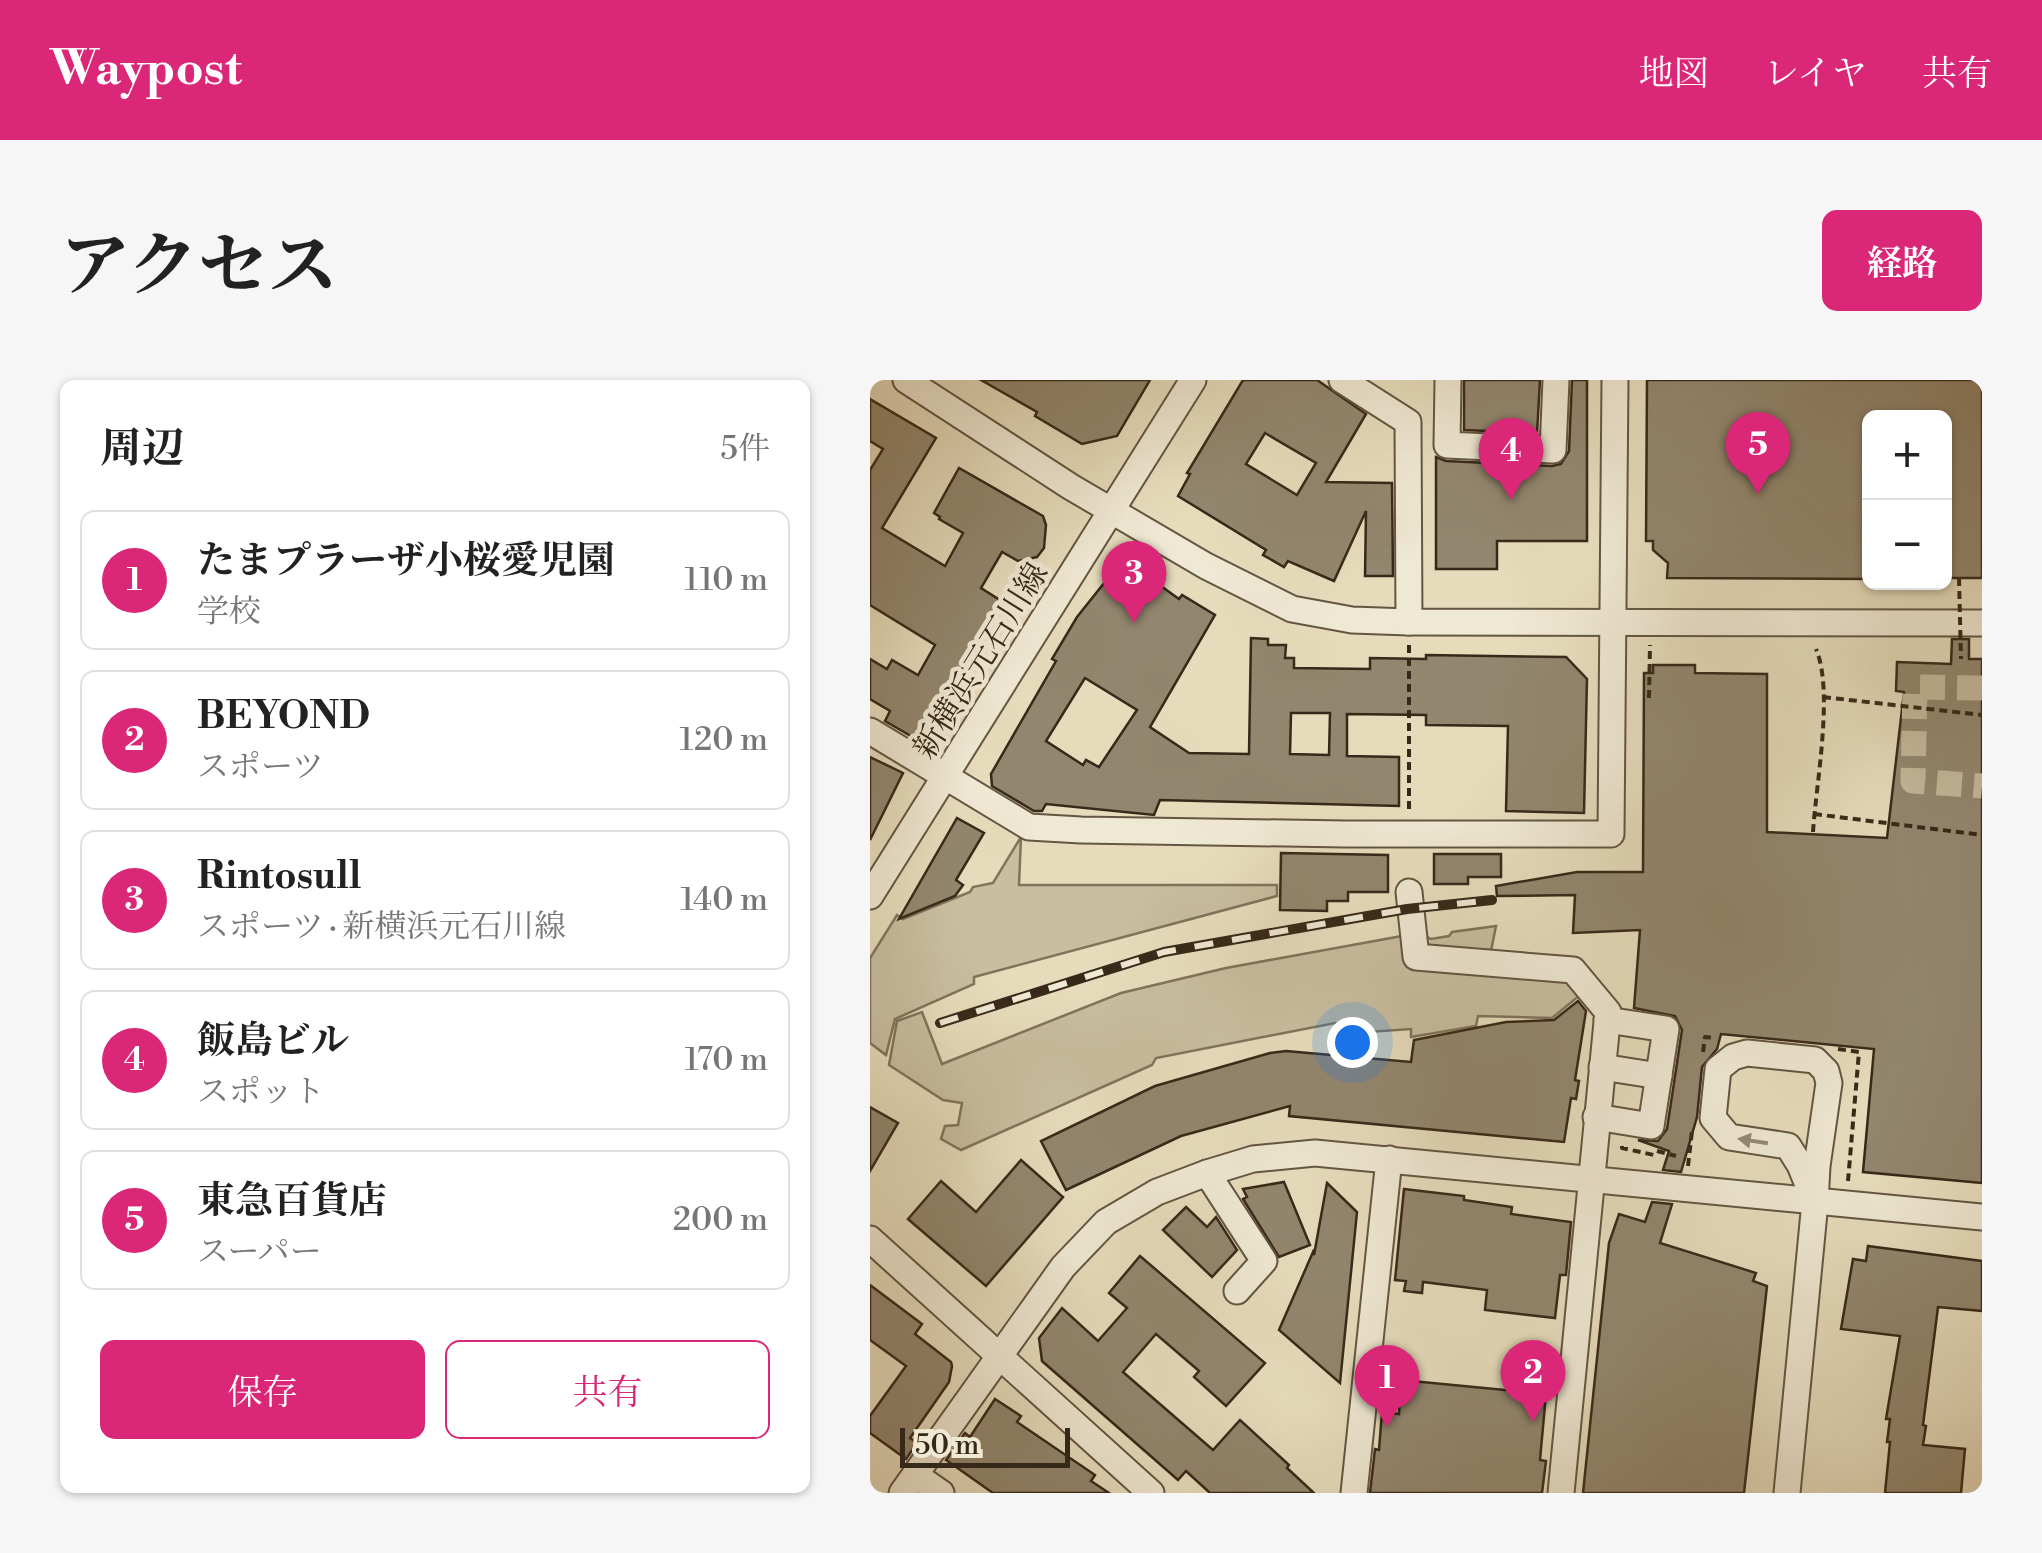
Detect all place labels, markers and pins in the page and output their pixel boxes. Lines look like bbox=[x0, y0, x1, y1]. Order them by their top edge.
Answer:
pin: 5 bbox=[1726, 412, 1790, 494]
pin: 4 bbox=[1478, 418, 1544, 500]
pin: 3 bbox=[1102, 540, 1166, 623]
pin: 2 bbox=[1500, 1340, 1566, 1422]
pin: 1 bbox=[1354, 1344, 1420, 1427]

